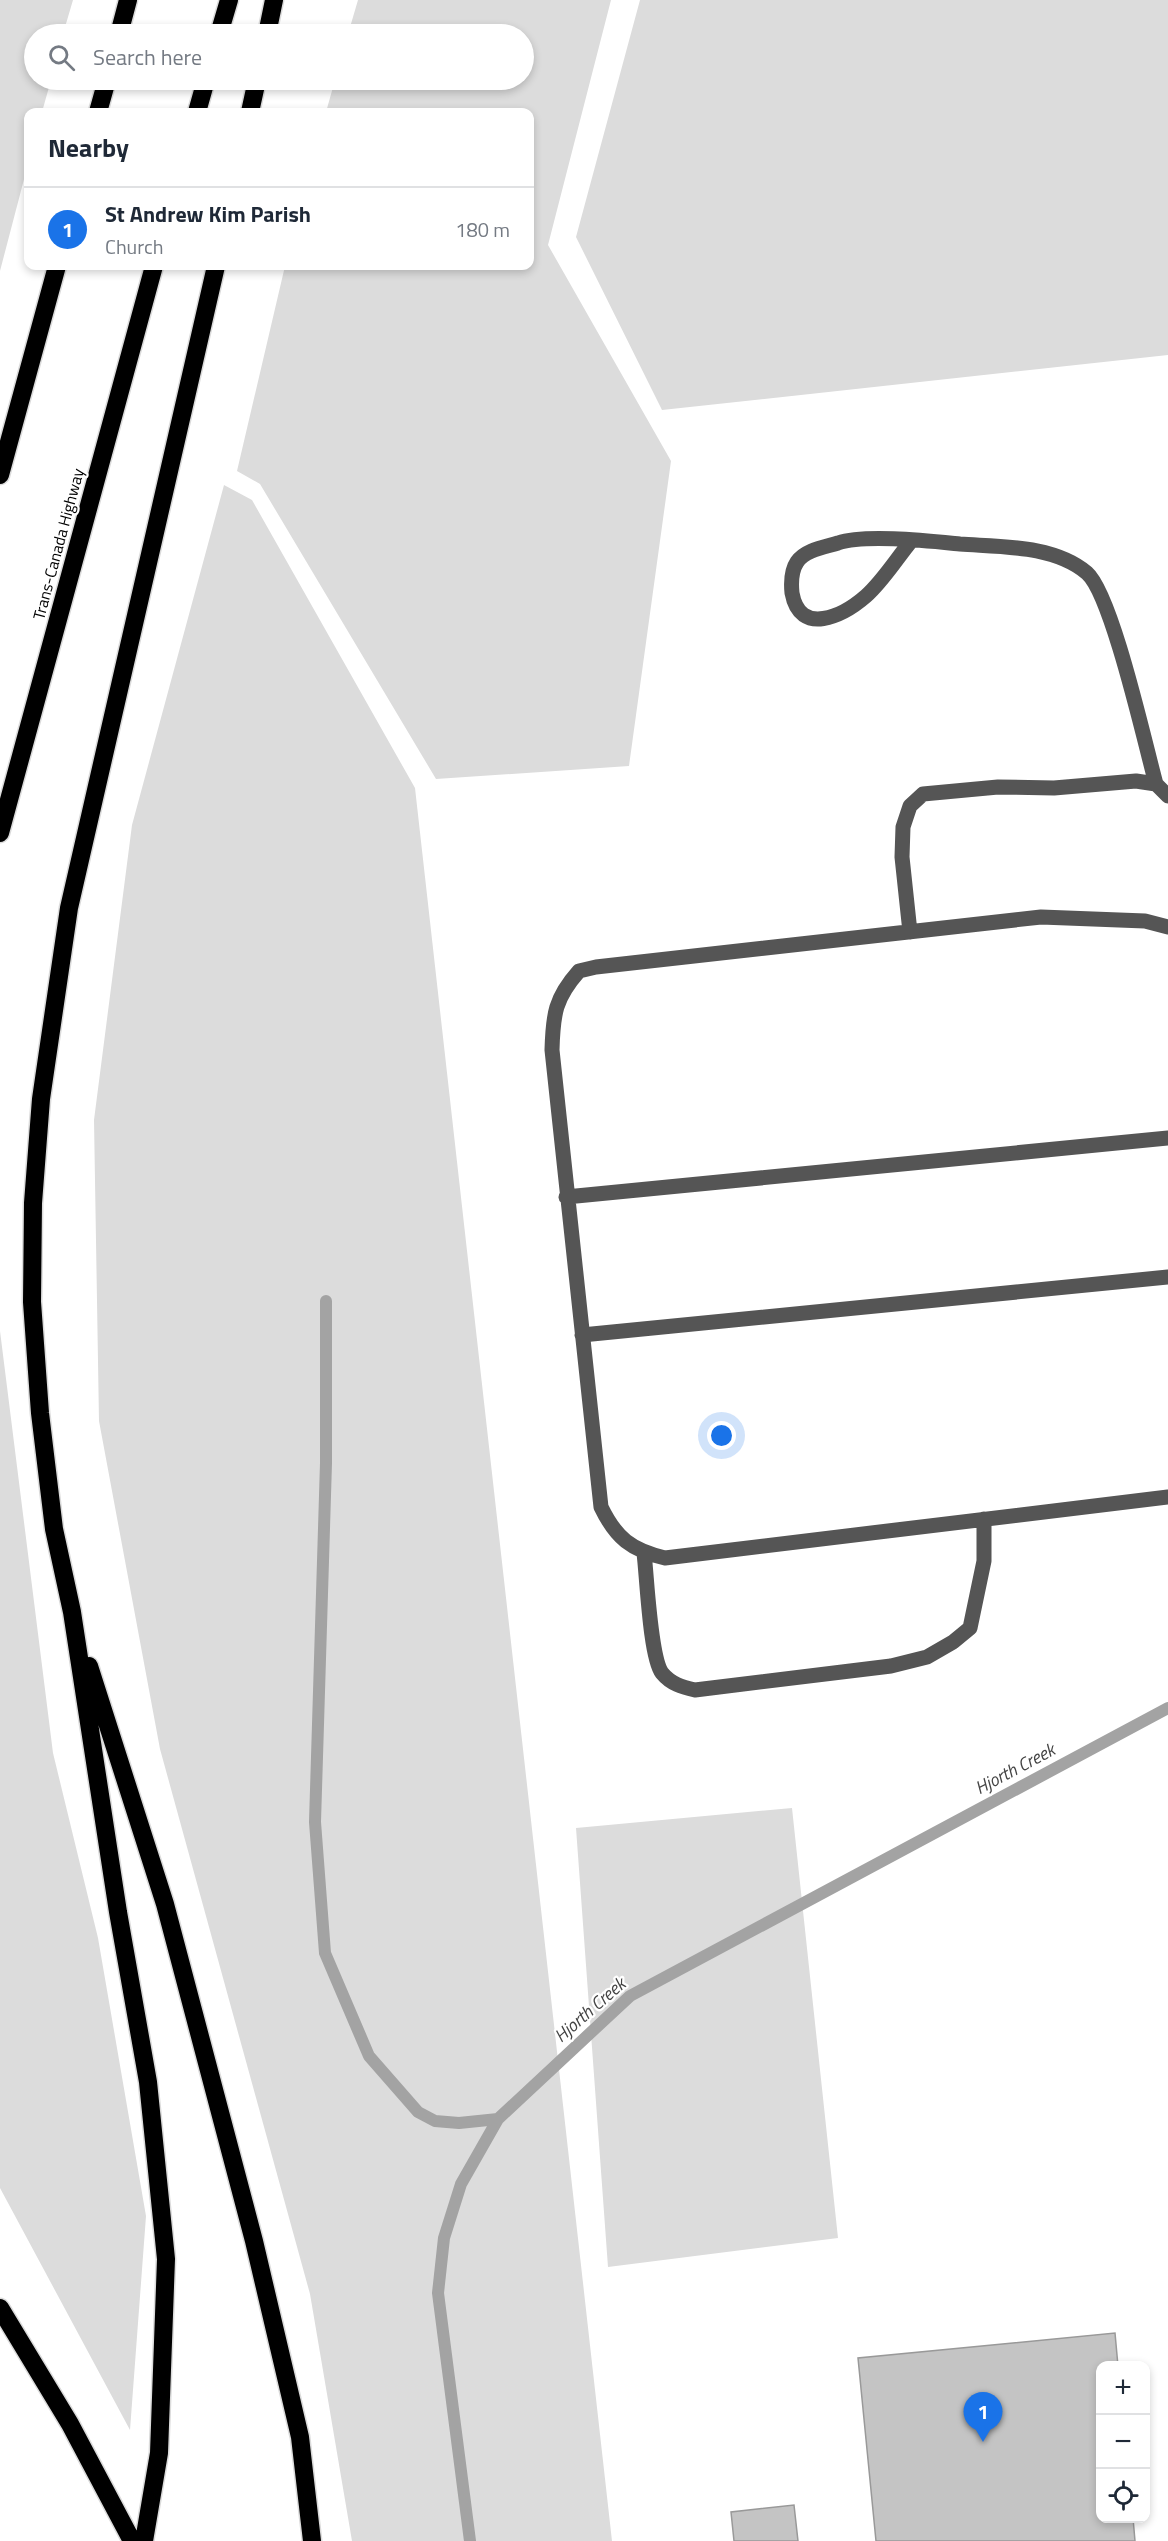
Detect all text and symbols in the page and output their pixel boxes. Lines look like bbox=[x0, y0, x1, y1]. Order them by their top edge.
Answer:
search box bbox=[24, 24, 534, 90]
text: Search here bbox=[93, 40, 202, 74]
icon: search bbox=[45, 41, 78, 74]
text: Nearby bbox=[48, 128, 129, 167]
text: St Andrew Kim Parish bbox=[105, 197, 311, 231]
text: 1 bbox=[62, 214, 73, 245]
text: 180 m bbox=[455, 214, 510, 245]
text: Church bbox=[105, 231, 163, 262]
street label: Trans-Canada Highway bbox=[26, 465, 90, 622]
your location bbox=[707, 1421, 736, 1450]
water label: Hjorth Creek bbox=[970, 1735, 1061, 1801]
water label: Hjorth Creek bbox=[548, 1969, 633, 2048]
map controls bbox=[1096, 2361, 1150, 2523]
button: + bbox=[1096, 2361, 1150, 2415]
pin: 1 bbox=[964, 2392, 1002, 2442]
button: − bbox=[1096, 2415, 1150, 2469]
button: locate bbox=[1096, 2469, 1150, 2523]

